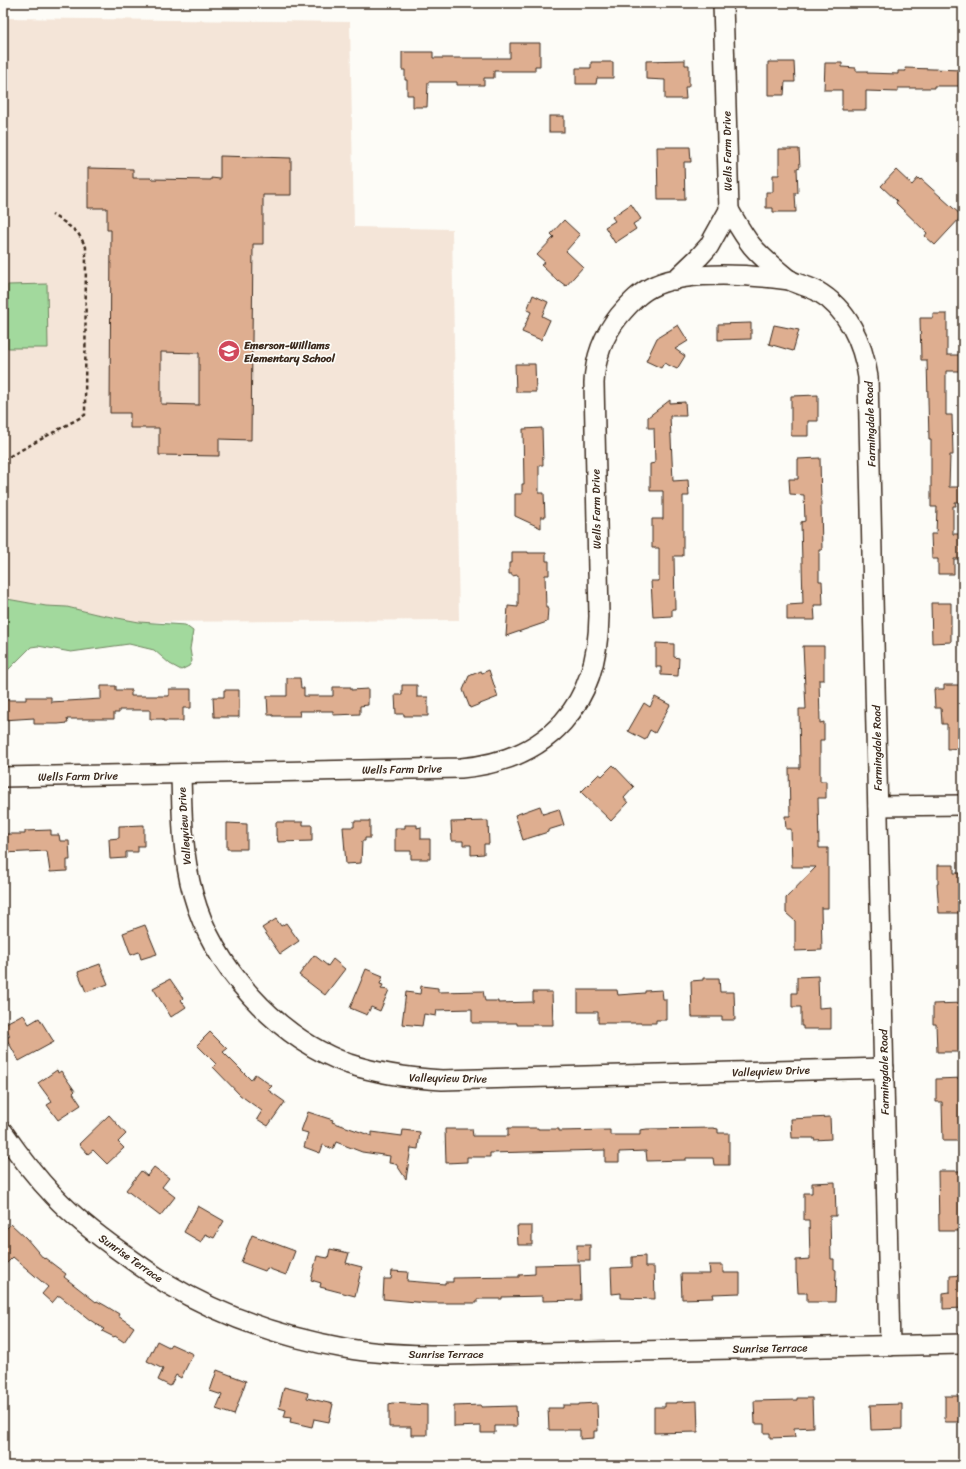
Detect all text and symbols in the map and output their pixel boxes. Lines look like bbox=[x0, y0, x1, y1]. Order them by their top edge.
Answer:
street label: Wells Farm Drive bbox=[717, 110, 738, 191]
place label: Emerson-Williams Elementary School bbox=[244, 336, 336, 368]
school or university icon: Emerson-Williams Elementary School bbox=[216, 338, 242, 364]
street label: Farmingdale Road bbox=[859, 380, 881, 467]
street label: Wells Farm Drive bbox=[586, 468, 607, 549]
street label: Farmingdale Road bbox=[867, 704, 888, 791]
street label: Wells Farm Drive bbox=[362, 759, 443, 780]
street label: Wells Farm Drive bbox=[38, 766, 119, 787]
street label: Valleyview Drive bbox=[172, 786, 197, 865]
street label: Farmingdale Road bbox=[874, 1028, 895, 1115]
street label: Valleyview Drive bbox=[732, 1061, 811, 1082]
street label: Valleyview Drive bbox=[409, 1068, 488, 1089]
street label: Sunrise Terrace bbox=[95, 1229, 167, 1288]
street label: Sunrise Terrace bbox=[732, 1338, 808, 1359]
street label: Sunrise Terrace bbox=[408, 1345, 484, 1364]

